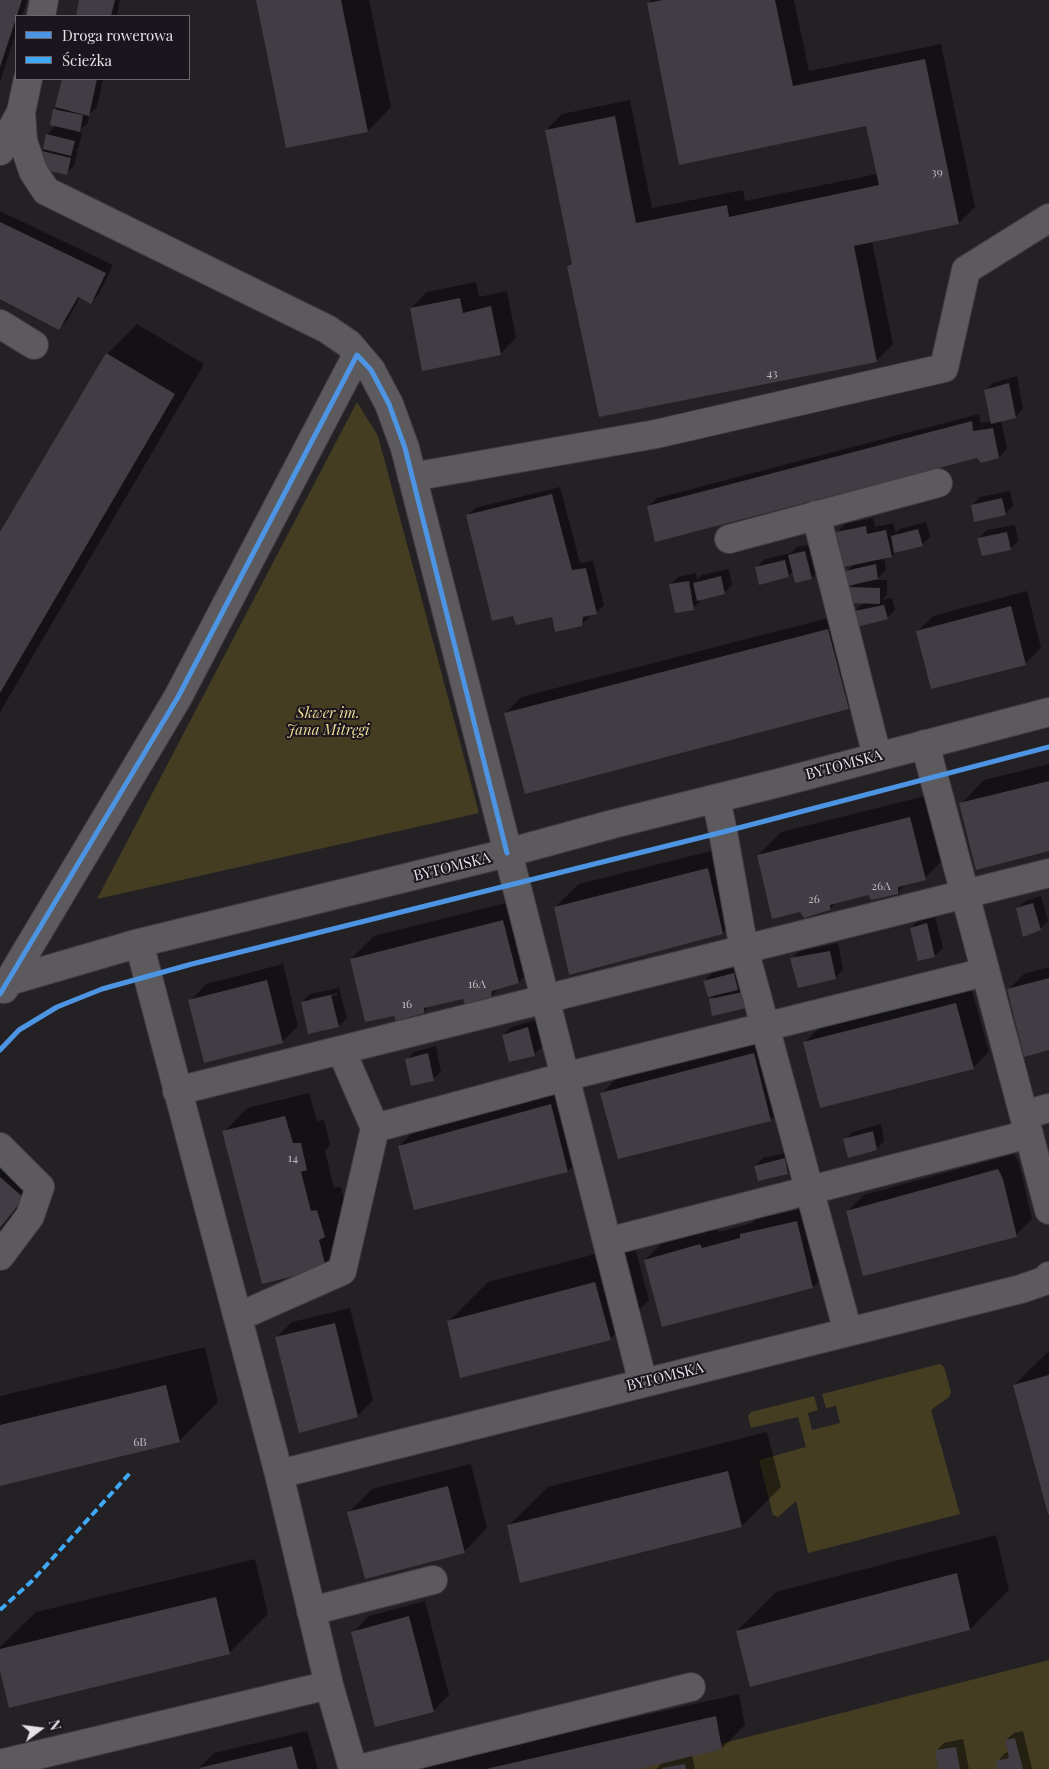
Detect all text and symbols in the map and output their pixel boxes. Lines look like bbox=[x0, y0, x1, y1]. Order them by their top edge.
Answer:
legend bbox=[15, 15, 190, 80]
text: Droga rowerowa bbox=[62, 25, 173, 45]
text: Ścieżka bbox=[62, 50, 112, 70]
house number: 39 bbox=[931, 165, 943, 179]
house number: 43 bbox=[766, 366, 778, 380]
park label: Skwer im. Jana Mitręgi bbox=[286, 704, 370, 739]
street label: BYTOMSKA bbox=[804, 746, 884, 784]
street label: BYTOMSKA bbox=[412, 849, 492, 885]
house number: 26A bbox=[871, 879, 891, 893]
house number: 26 bbox=[808, 892, 820, 906]
house number: 16A bbox=[468, 977, 486, 991]
house number: 16 bbox=[402, 997, 412, 1011]
house number: 14 bbox=[288, 1151, 298, 1165]
street label: BYTOMSKA bbox=[625, 1359, 705, 1395]
house number: 6B bbox=[133, 1435, 147, 1449]
north arrow bbox=[15, 1704, 65, 1754]
text: N bbox=[44, 1718, 65, 1732]

